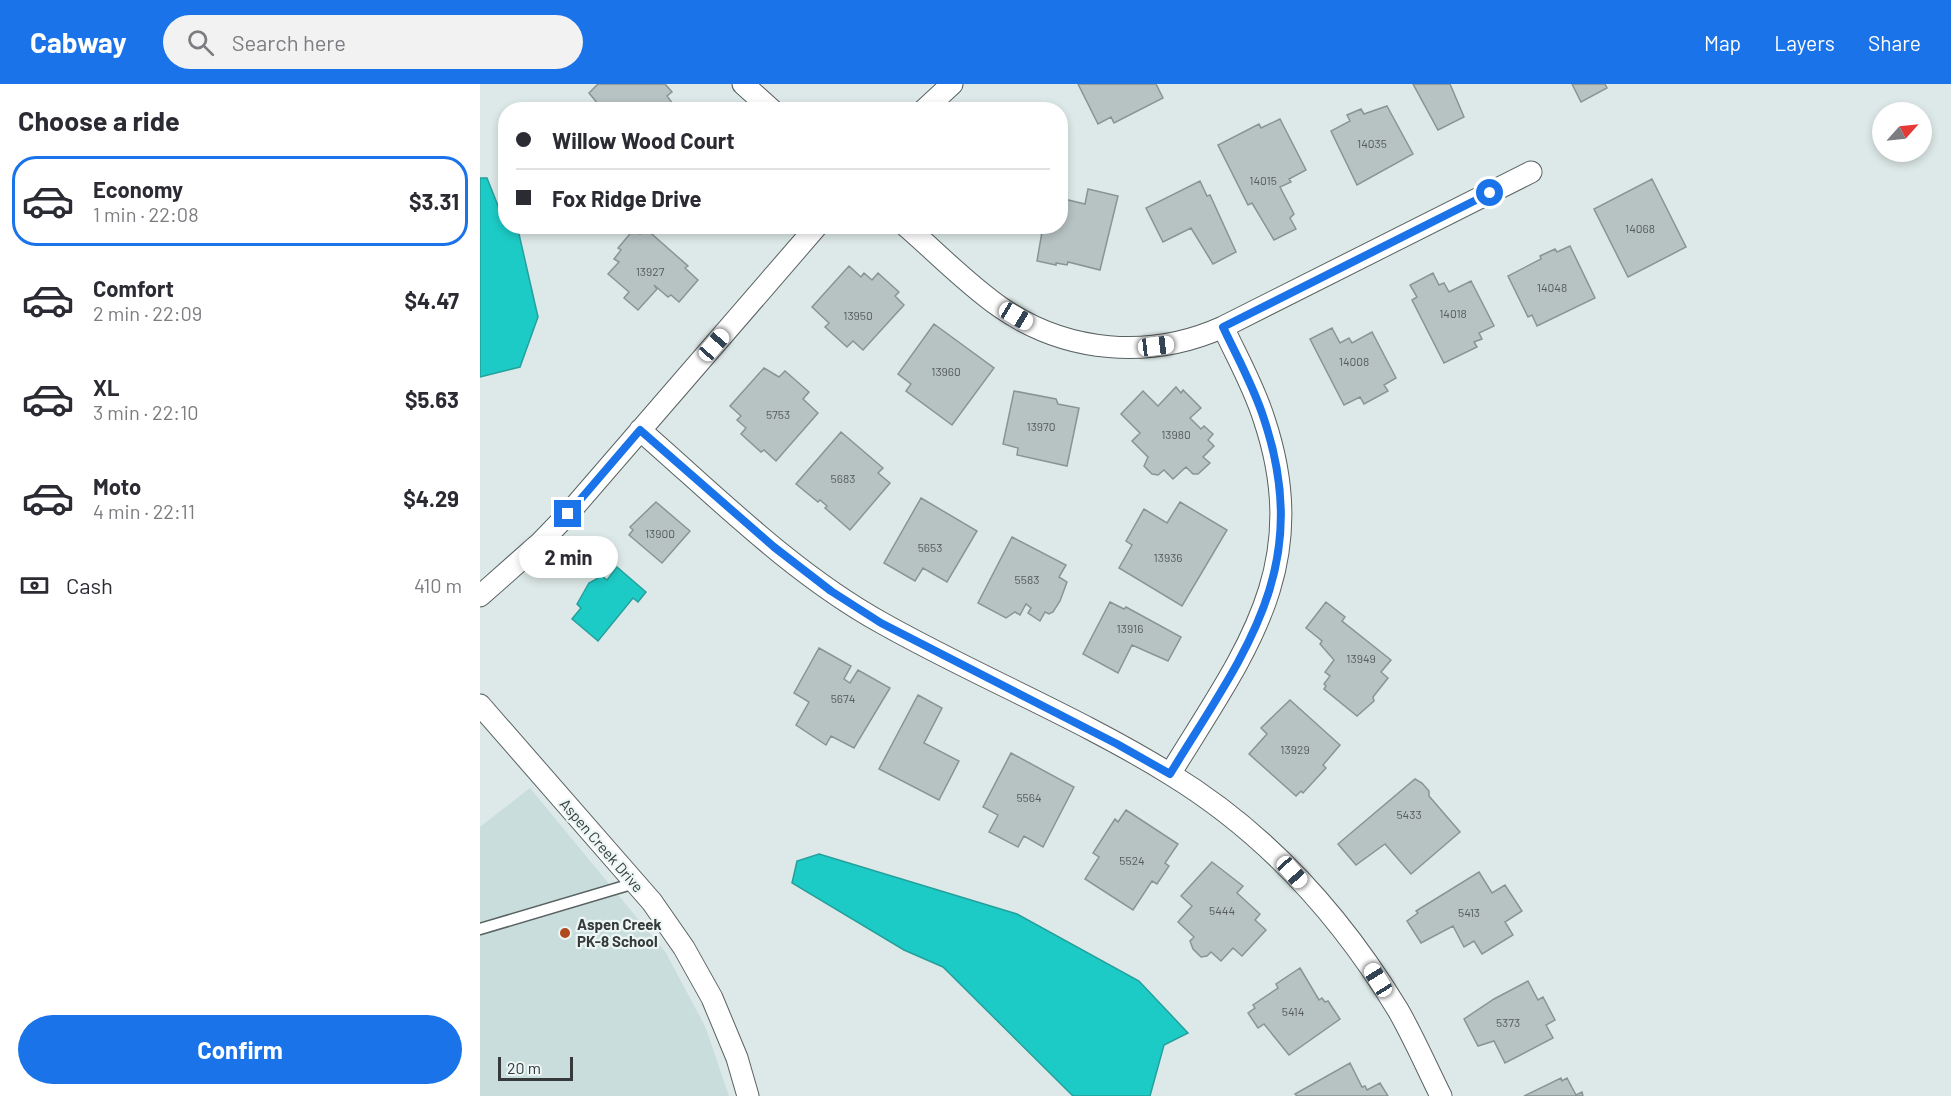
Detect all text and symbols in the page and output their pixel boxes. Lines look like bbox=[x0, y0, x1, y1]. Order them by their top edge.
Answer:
search box bbox=[163, 15, 583, 69]
text: Cabway bbox=[30, 25, 127, 59]
icon: search bbox=[184, 26, 217, 59]
text: Search here bbox=[232, 29, 346, 55]
text: Map bbox=[1704, 30, 1741, 55]
text: Layers bbox=[1774, 30, 1835, 55]
text: Share bbox=[1868, 30, 1921, 55]
north arrow bbox=[1872, 102, 1932, 162]
map controls bbox=[1872, 102, 1932, 162]
text: Choose a ride bbox=[18, 104, 180, 136]
text: Willow Wood Court bbox=[552, 127, 735, 153]
house number: 14035 bbox=[1357, 136, 1387, 150]
house number: 14015 bbox=[1249, 173, 1277, 187]
icon: car bbox=[21, 174, 75, 228]
text: Economy bbox=[93, 176, 183, 202]
route start bbox=[1476, 179, 1503, 206]
text: Fox Ridge Drive bbox=[552, 185, 702, 211]
text: $3.31 bbox=[409, 188, 459, 214]
text: 1 min · 22:08 bbox=[93, 202, 199, 226]
house number: 14068 bbox=[1625, 221, 1655, 235]
house number: 13927 bbox=[636, 264, 665, 278]
icon: car bbox=[21, 273, 75, 327]
text: Comfort bbox=[93, 275, 174, 301]
house number: 14048 bbox=[1537, 280, 1567, 294]
text: $4.47 bbox=[405, 287, 459, 313]
car bbox=[996, 299, 1036, 333]
text: 2 min · 22:09 bbox=[93, 301, 202, 325]
house number: 14018 bbox=[1439, 306, 1467, 320]
house number: 13950 bbox=[843, 308, 873, 322]
car bbox=[695, 326, 733, 364]
car bbox=[1137, 335, 1175, 357]
house number: 14008 bbox=[1339, 354, 1369, 368]
house number: 13960 bbox=[931, 364, 961, 378]
icon: car bbox=[21, 372, 75, 426]
text: XL bbox=[93, 374, 119, 400]
text: $5.63 bbox=[405, 386, 459, 412]
text: 3 min · 22:10 bbox=[93, 400, 198, 424]
house number: 5753 bbox=[766, 407, 790, 421]
house number: 13970 bbox=[1026, 419, 1056, 433]
house number: 13980 bbox=[1161, 427, 1191, 441]
icon: car bbox=[21, 471, 75, 525]
house number: 5683 bbox=[831, 471, 855, 485]
text: Moto bbox=[93, 473, 141, 499]
text: $4.29 bbox=[403, 485, 459, 511]
text: 4 min · 22:11 bbox=[93, 499, 195, 523]
route end bbox=[554, 500, 581, 527]
house number: 13900 bbox=[645, 526, 675, 540]
callout: 2 min bbox=[518, 535, 618, 577]
house number: 5653 bbox=[918, 540, 942, 554]
text: 2 min bbox=[545, 545, 592, 569]
house number: 13936 bbox=[1154, 550, 1183, 564]
icon: cash bbox=[18, 569, 51, 602]
text: Cash bbox=[66, 572, 113, 598]
house number: 5583 bbox=[1015, 572, 1039, 586]
text: 410 m bbox=[414, 573, 462, 597]
house number: 13916 bbox=[1117, 621, 1143, 635]
house number: 13949 bbox=[1346, 651, 1376, 665]
house number: 5674 bbox=[831, 691, 855, 705]
house number: 13929 bbox=[1280, 742, 1310, 756]
house number: 5564 bbox=[1016, 790, 1042, 804]
street label: Aspen Creek Drive bbox=[557, 795, 647, 895]
house number: 5433 bbox=[1396, 807, 1422, 821]
house number: 5524 bbox=[1119, 853, 1145, 867]
car bbox=[1273, 853, 1311, 891]
house number: 5444 bbox=[1209, 903, 1235, 917]
house number: 5413 bbox=[1458, 905, 1480, 919]
place label: Aspen Creek PK-8 School bbox=[577, 915, 662, 950]
marker: Aspen Creek PK-8 School bbox=[558, 926, 572, 940]
car bbox=[1361, 960, 1395, 1000]
house number: 5414 bbox=[1282, 1004, 1304, 1018]
button: Confirm bbox=[18, 1015, 462, 1084]
house number: 5373 bbox=[1496, 1015, 1520, 1029]
scale bar bbox=[498, 1054, 573, 1082]
text: 20 m bbox=[507, 1058, 541, 1077]

